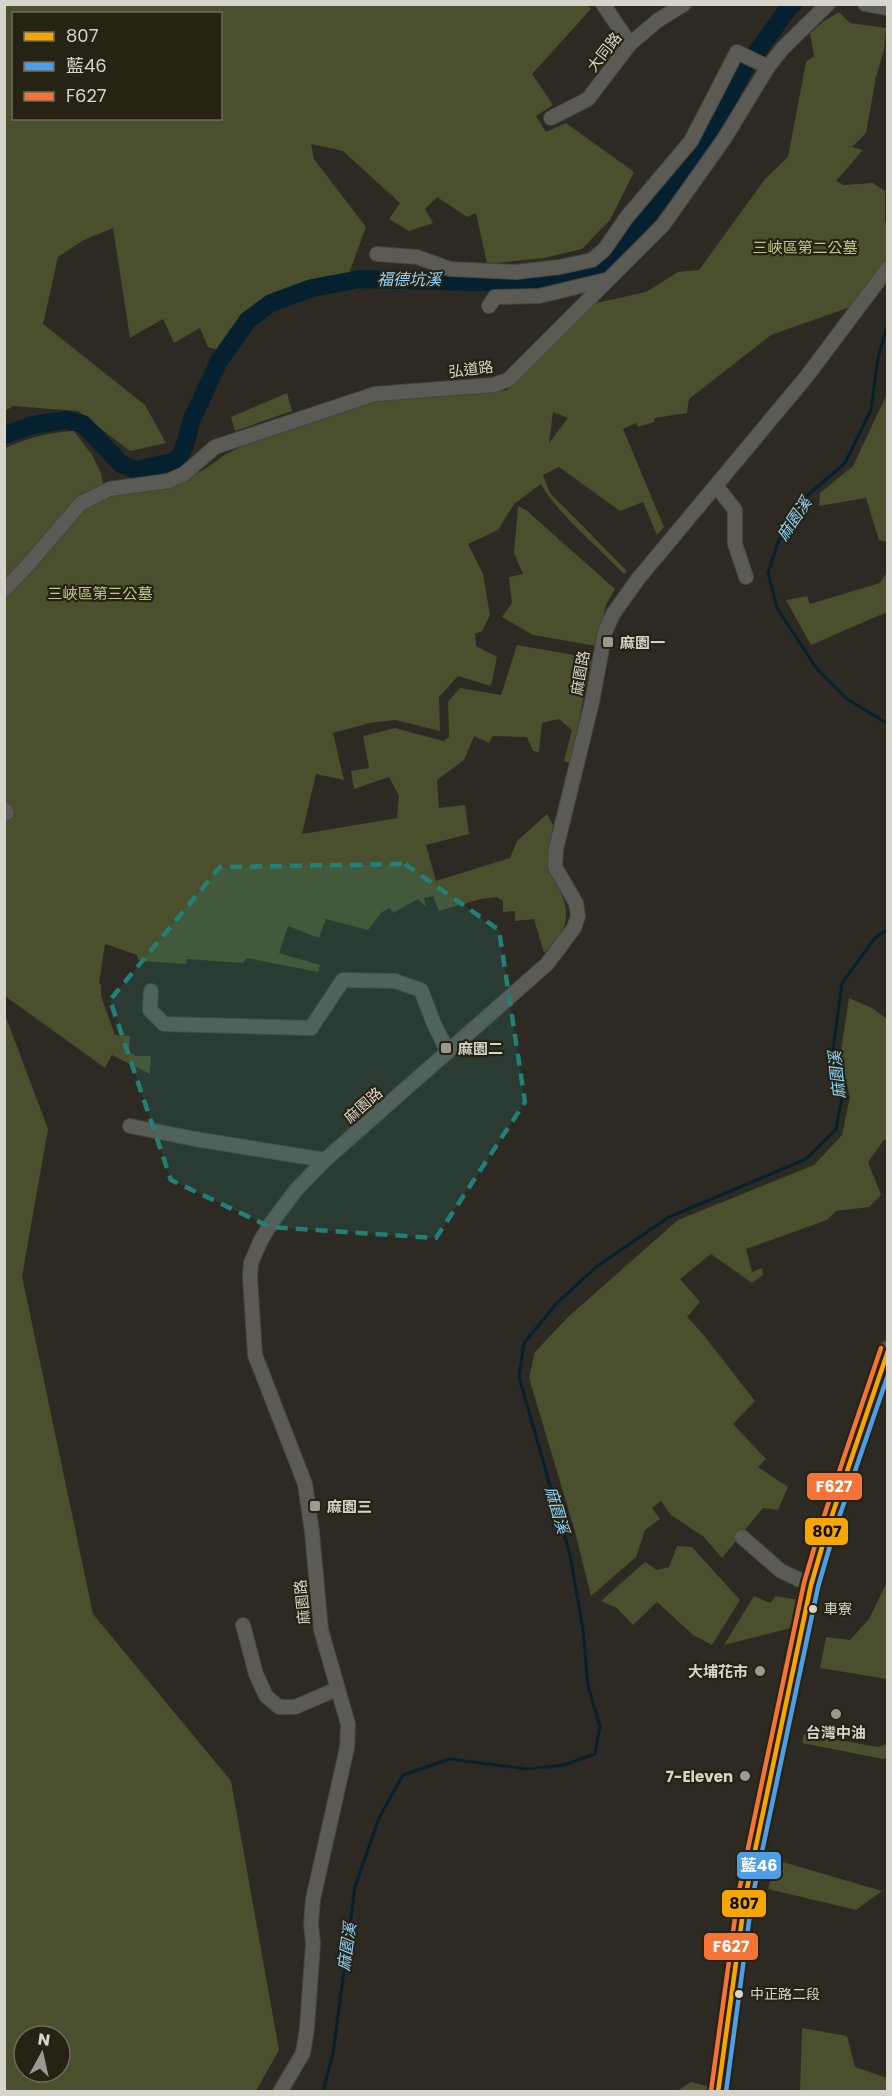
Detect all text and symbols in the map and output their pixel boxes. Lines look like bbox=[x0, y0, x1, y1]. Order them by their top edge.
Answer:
legend bbox=[12, 12, 222, 120]
text: 807 bbox=[66, 23, 99, 48]
street label: 大同路 bbox=[582, 28, 626, 76]
text: 藍46 bbox=[66, 53, 107, 78]
text: F627 bbox=[66, 83, 107, 108]
park label: 三峽區第二公墓 bbox=[752, 237, 858, 258]
water label: 福德坑溪 bbox=[377, 268, 443, 291]
street label: 弘道路 bbox=[447, 356, 495, 382]
water label: 麻園溪 bbox=[771, 491, 818, 545]
park label: 三峽區第三公墓 bbox=[47, 583, 153, 604]
place label: 麻園一 bbox=[620, 632, 665, 653]
marker: 麻園一 bbox=[601, 635, 615, 649]
street label: 麻園路 bbox=[566, 649, 594, 697]
place label: 麻園二 bbox=[458, 1038, 503, 1059]
marker: 麻園二 bbox=[439, 1041, 453, 1055]
water label: 麻園溪 bbox=[823, 1048, 851, 1100]
street label: 麻園路 bbox=[339, 1082, 387, 1128]
line badge: F627 bbox=[806, 1472, 863, 1501]
text: F627 bbox=[816, 1475, 853, 1498]
water label: 麻園溪 bbox=[539, 1484, 575, 1538]
place label: 麻園三 bbox=[327, 1496, 372, 1517]
marker: 麻園三 bbox=[308, 1499, 322, 1513]
line badge: 807 bbox=[804, 1517, 849, 1546]
text: 807 bbox=[812, 1520, 842, 1543]
street label: 麻園路 bbox=[290, 1579, 314, 1625]
place label: 車寮 bbox=[824, 1599, 852, 1619]
marker: 車寮 bbox=[807, 1603, 819, 1615]
place label: 大埔花市 bbox=[688, 1661, 748, 1682]
marker: 大埔花市 bbox=[753, 1664, 767, 1678]
marker: 台灣中油 bbox=[829, 1707, 843, 1721]
place label: 台灣中油 bbox=[806, 1722, 866, 1743]
place label: 7-Eleven bbox=[666, 1766, 733, 1787]
marker: 7-Eleven bbox=[738, 1769, 752, 1783]
line badge: 藍46 bbox=[736, 1851, 782, 1880]
text: 藍46 bbox=[740, 1854, 778, 1877]
line badge: 807 bbox=[721, 1889, 767, 1918]
text: 807 bbox=[729, 1892, 759, 1915]
water label: 麻園溪 bbox=[332, 1920, 362, 1972]
line badge: F627 bbox=[703, 1932, 759, 1961]
text: F627 bbox=[713, 1935, 750, 1958]
place label: 中正路二段 bbox=[750, 1984, 820, 2004]
marker: 中正路二段 bbox=[733, 1988, 745, 2000]
north arrow bbox=[12, 2024, 72, 2084]
text: N bbox=[36, 2027, 52, 2052]

